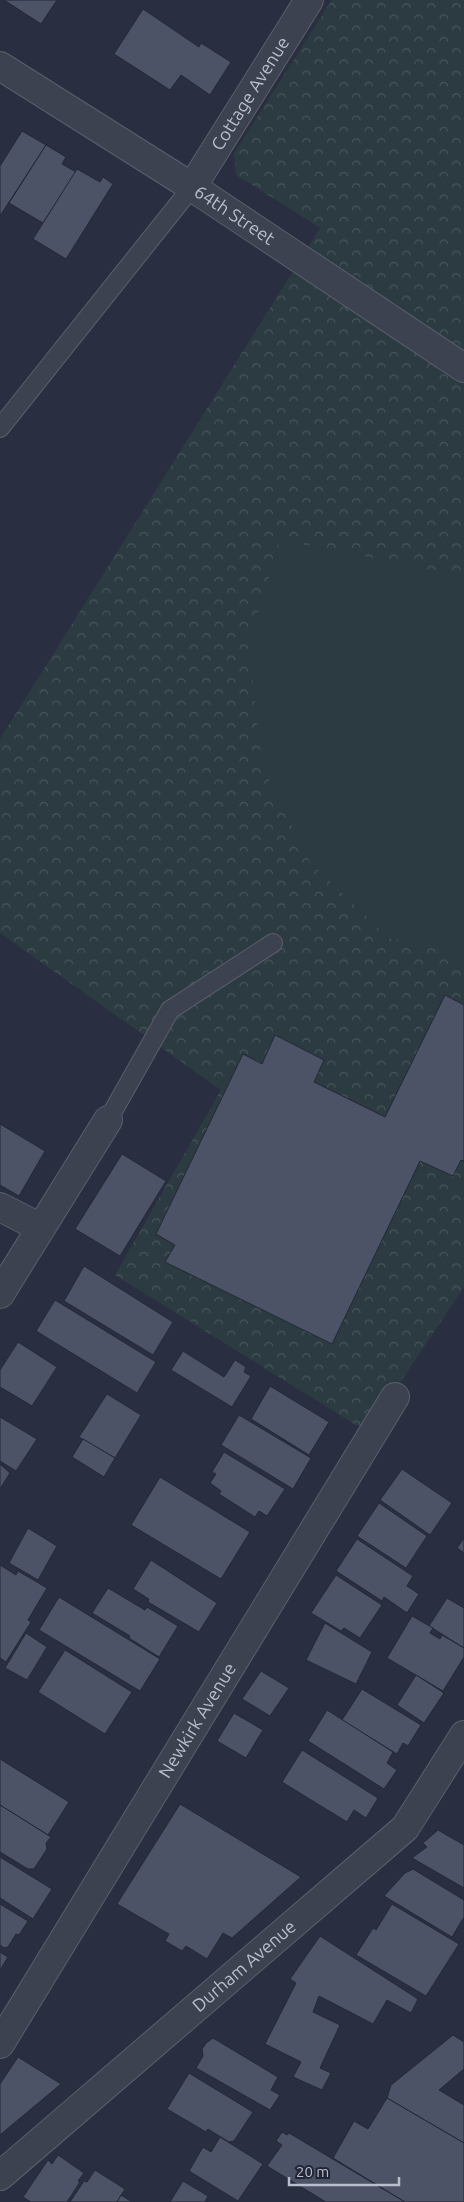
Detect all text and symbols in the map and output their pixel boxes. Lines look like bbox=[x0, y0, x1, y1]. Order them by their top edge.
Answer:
street label: Cottage Avenue bbox=[207, 33, 292, 154]
street label: 64th Street bbox=[191, 181, 279, 248]
street label: Newkirk Avenue bbox=[154, 1659, 239, 1781]
street label: Durham Avenue bbox=[188, 1916, 299, 2015]
scale bar bbox=[289, 2154, 399, 2186]
text: 20 m bbox=[296, 2163, 329, 2180]

